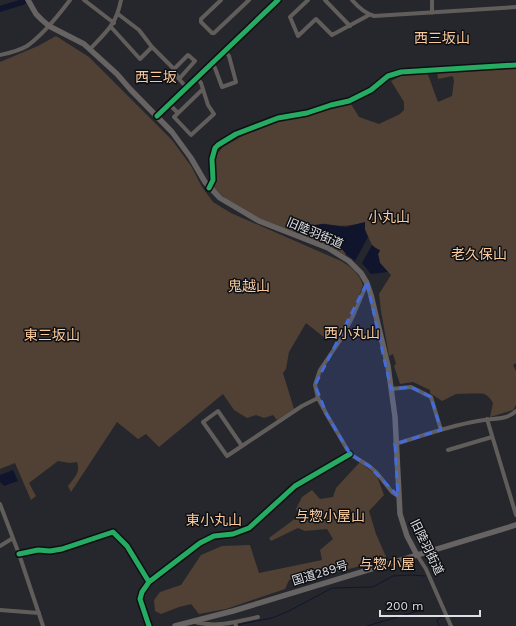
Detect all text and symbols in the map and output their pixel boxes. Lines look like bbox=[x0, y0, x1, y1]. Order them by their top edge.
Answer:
district label: 西三坂山 bbox=[414, 30, 470, 46]
district label: 西三坂 bbox=[135, 69, 177, 85]
district label: 小丸山 bbox=[368, 209, 410, 225]
street label: 旧陸羽街道 bbox=[285, 215, 345, 251]
district label: 老久保山 bbox=[451, 246, 507, 262]
district label: 鬼越山 bbox=[228, 278, 270, 294]
district label: 西小丸山 bbox=[324, 325, 380, 341]
district label: 東三坂山 bbox=[24, 327, 80, 343]
district label: 与惣小屋山 bbox=[295, 508, 365, 524]
district label: 東小丸山 bbox=[186, 512, 242, 528]
street label: 旧陸羽街道 bbox=[408, 517, 446, 577]
district label: 与惣小屋 bbox=[359, 556, 415, 572]
street label: 国道289号 bbox=[290, 558, 350, 588]
scale bar bbox=[380, 592, 480, 618]
text: 200 m bbox=[386, 599, 423, 613]

